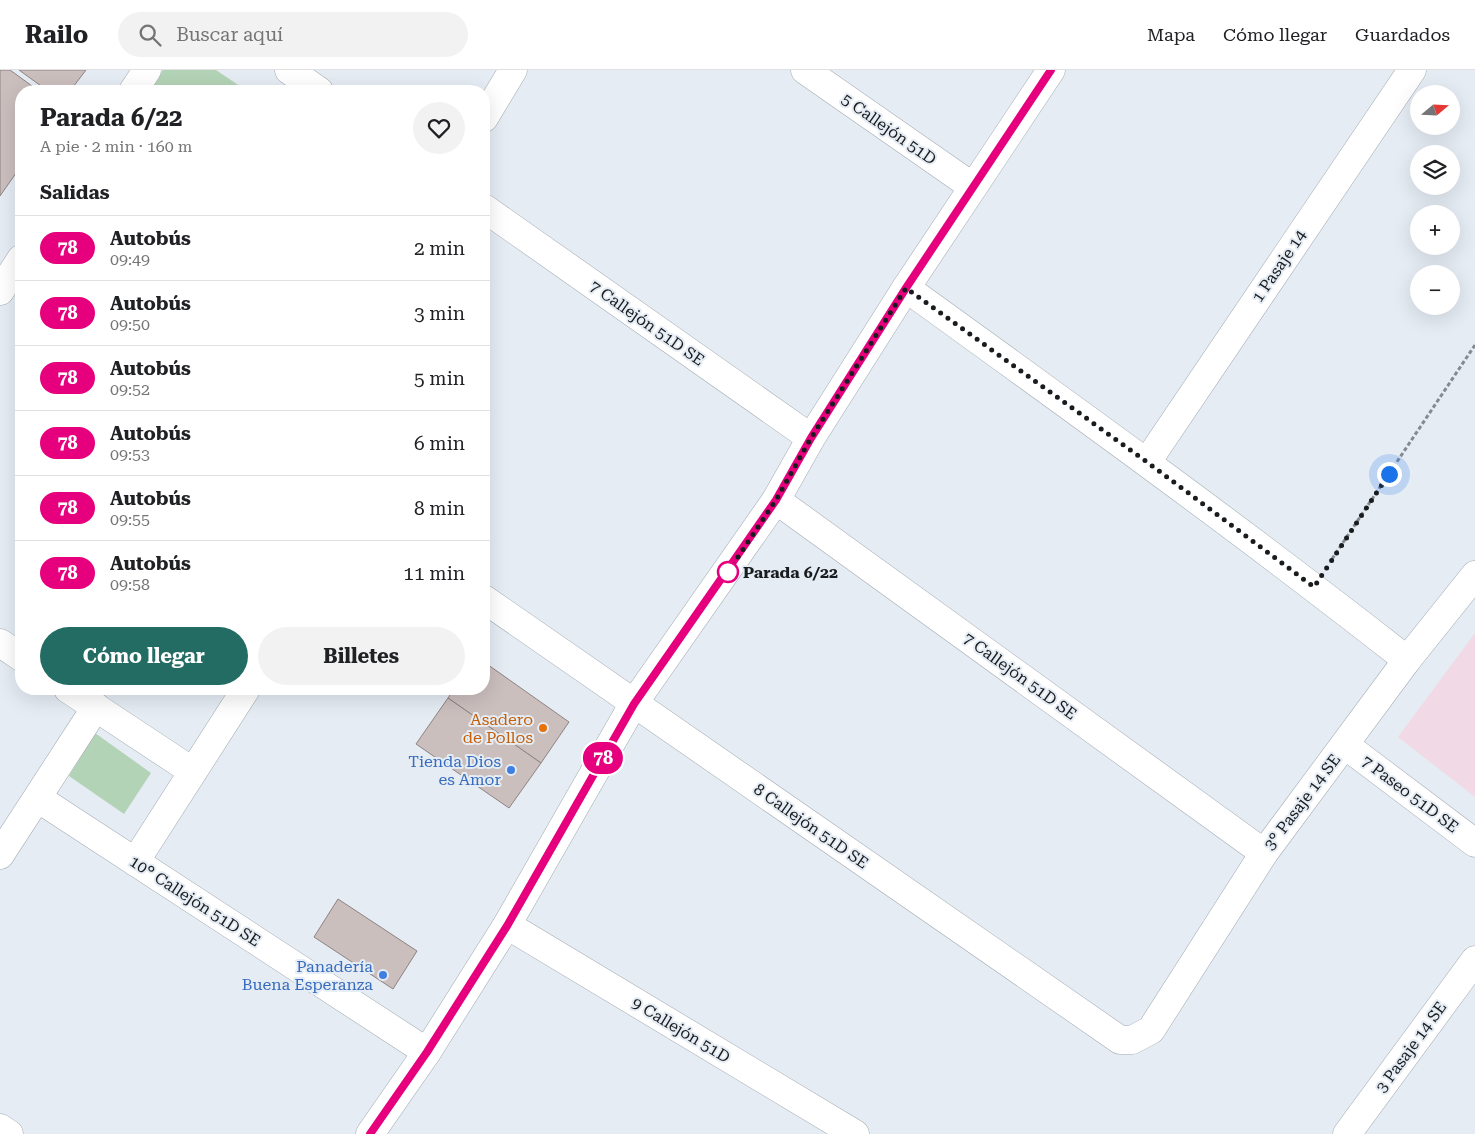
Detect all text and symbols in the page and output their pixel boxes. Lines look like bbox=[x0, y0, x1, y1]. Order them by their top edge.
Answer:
search box bbox=[118, 12, 468, 57]
text: Railo bbox=[25, 21, 88, 49]
icon: search bbox=[136, 21, 164, 49]
text: Buscar aquí bbox=[176, 23, 283, 46]
text: Mapa bbox=[1147, 24, 1195, 45]
text: Cómo llegar bbox=[1223, 24, 1327, 45]
text: Guardados bbox=[1355, 24, 1450, 45]
north arrow bbox=[1410, 85, 1460, 135]
map controls bbox=[1410, 85, 1460, 315]
street label: 5 Callejón 51D bbox=[838, 89, 940, 169]
button: heart bbox=[413, 102, 465, 154]
text: Parada 6/22 bbox=[40, 104, 182, 132]
text: A pie · 2 min · 160 m bbox=[40, 137, 192, 156]
button: layers bbox=[1410, 145, 1460, 195]
text: Salidas bbox=[40, 181, 110, 204]
button: + bbox=[1410, 205, 1460, 255]
street label: 1 Pasaje 14 bbox=[1248, 226, 1310, 306]
text: Autobús bbox=[110, 227, 191, 250]
text: 78 bbox=[57, 237, 78, 258]
text: 2 min bbox=[414, 237, 465, 260]
text: 09:49 bbox=[110, 250, 150, 269]
button: − bbox=[1410, 265, 1460, 315]
street label: 7 Callejón 51D SE bbox=[586, 276, 708, 370]
text: Autobús bbox=[110, 292, 191, 315]
text: 78 bbox=[57, 302, 78, 323]
text: 3 min bbox=[414, 302, 465, 325]
text: 09:50 bbox=[110, 315, 150, 334]
text: Autobús bbox=[110, 357, 191, 380]
text: 78 bbox=[57, 367, 78, 388]
text: 5 min bbox=[414, 367, 465, 390]
text: 09:52 bbox=[110, 380, 150, 399]
text: Autobús bbox=[110, 422, 191, 445]
text: 78 bbox=[57, 432, 78, 453]
text: 6 min bbox=[414, 432, 465, 455]
text: 09:53 bbox=[110, 445, 150, 464]
your location bbox=[1377, 462, 1402, 487]
text: Autobús bbox=[110, 487, 191, 510]
text: 78 bbox=[57, 497, 78, 518]
text: 8 min bbox=[414, 497, 465, 520]
text: 09:55 bbox=[110, 510, 150, 529]
text: Autobús bbox=[110, 552, 191, 575]
marker: Parada 6/22 bbox=[717, 561, 739, 583]
text: 78 bbox=[57, 562, 78, 583]
text: 11 min bbox=[403, 562, 465, 585]
place label: Parada 6/22 bbox=[743, 563, 838, 582]
text: 09:58 bbox=[110, 575, 150, 594]
button: Cómo llegar bbox=[40, 627, 248, 685]
button: Billetes bbox=[258, 627, 465, 685]
street label: 7 Callejón 51D SE bbox=[960, 629, 1080, 723]
place label: Asadero de Pollos bbox=[463, 710, 533, 747]
marker: Asadero de Pollos bbox=[537, 722, 549, 734]
line badge: 78 bbox=[580, 742, 626, 774]
text: 78 bbox=[593, 747, 613, 768]
street label: 3° Pasaje 14 SE bbox=[1260, 750, 1344, 854]
street label: 7 Paseo 51D SE bbox=[1358, 751, 1462, 837]
place label: Tienda Dios es Amor bbox=[408, 752, 501, 789]
marker: Tienda Dios es Amor bbox=[505, 764, 517, 776]
street label: 8 Callejón 51D SE bbox=[750, 779, 872, 873]
street label: 10° Callejón 51D SE bbox=[126, 852, 264, 950]
place label: Panadería Buena Esperanza bbox=[242, 957, 373, 994]
marker: Panadería Buena Esperanza bbox=[377, 969, 389, 981]
street label: 9 Callejón 51D bbox=[629, 993, 733, 1067]
street label: 3 Pasaje 14 SE bbox=[1372, 998, 1450, 1096]

